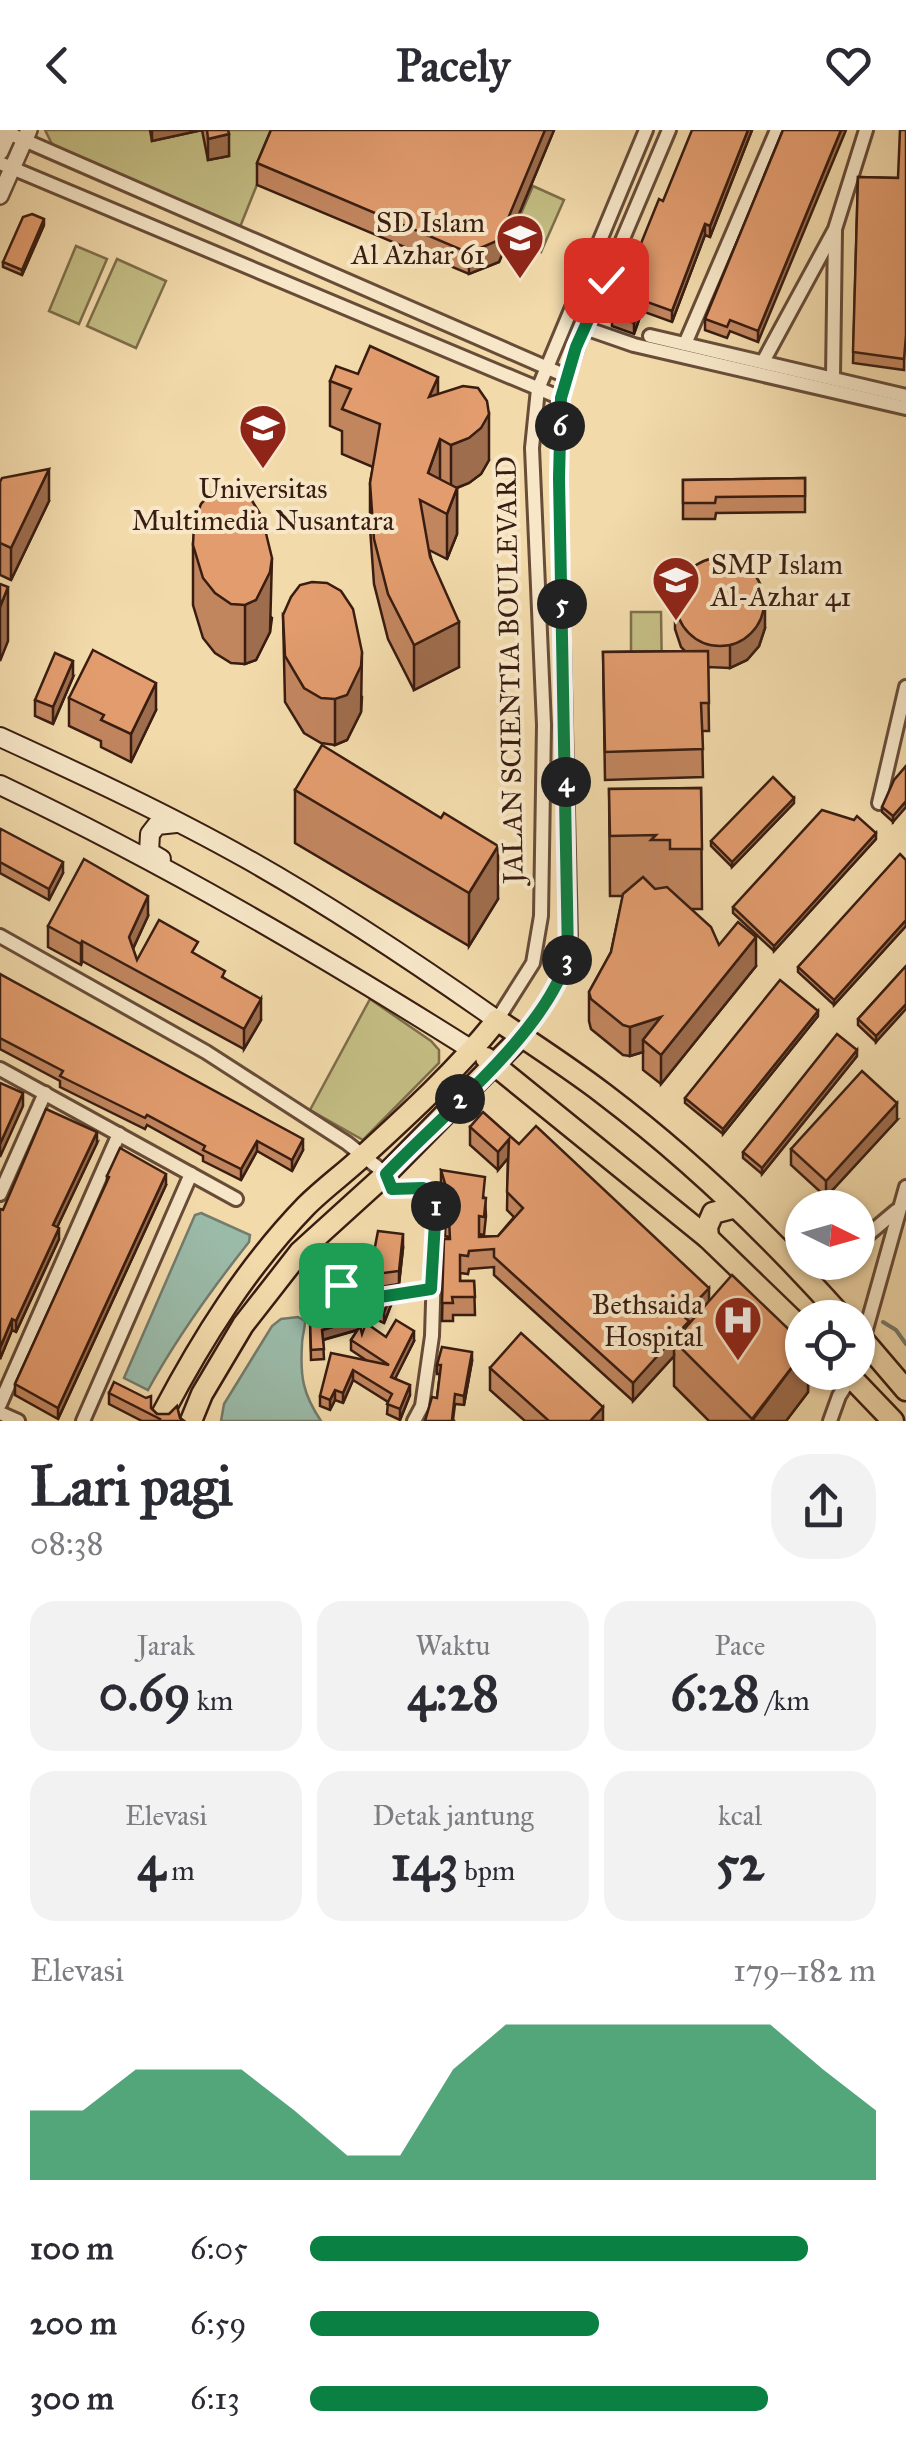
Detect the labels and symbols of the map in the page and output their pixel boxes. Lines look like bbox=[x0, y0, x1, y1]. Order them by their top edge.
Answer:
place label: SD Islam Al Azhar 61 bbox=[351, 205, 485, 272]
school or university icon: SD Islam Al Azhar 61 bbox=[494, 212, 546, 280]
pin bbox=[564, 238, 649, 323]
pin: 6 bbox=[535, 401, 585, 451]
school or university icon: Universitas Multimedia Nusantara bbox=[237, 402, 289, 470]
street label: JALAN SCIENTIA BOULEVARD bbox=[488, 456, 531, 887]
place label: Universitas Multimedia Nusantara bbox=[132, 471, 394, 538]
place label: SMP Islam Al-Azhar 41 bbox=[710, 547, 851, 614]
school or university icon: SMP Islam Al-Azhar 41 bbox=[650, 554, 702, 622]
pin: 5 bbox=[537, 579, 587, 629]
pin: 4 bbox=[541, 757, 591, 807]
pin: 3 bbox=[542, 935, 592, 985]
pin: 2 bbox=[435, 1074, 485, 1124]
pin: 1 bbox=[411, 1181, 461, 1231]
north arrow bbox=[785, 1190, 875, 1280]
pin bbox=[299, 1243, 384, 1328]
place label: Bethsaida Hospital bbox=[592, 1287, 703, 1354]
hospital icon: Bethsaida Hospital bbox=[712, 1294, 764, 1362]

